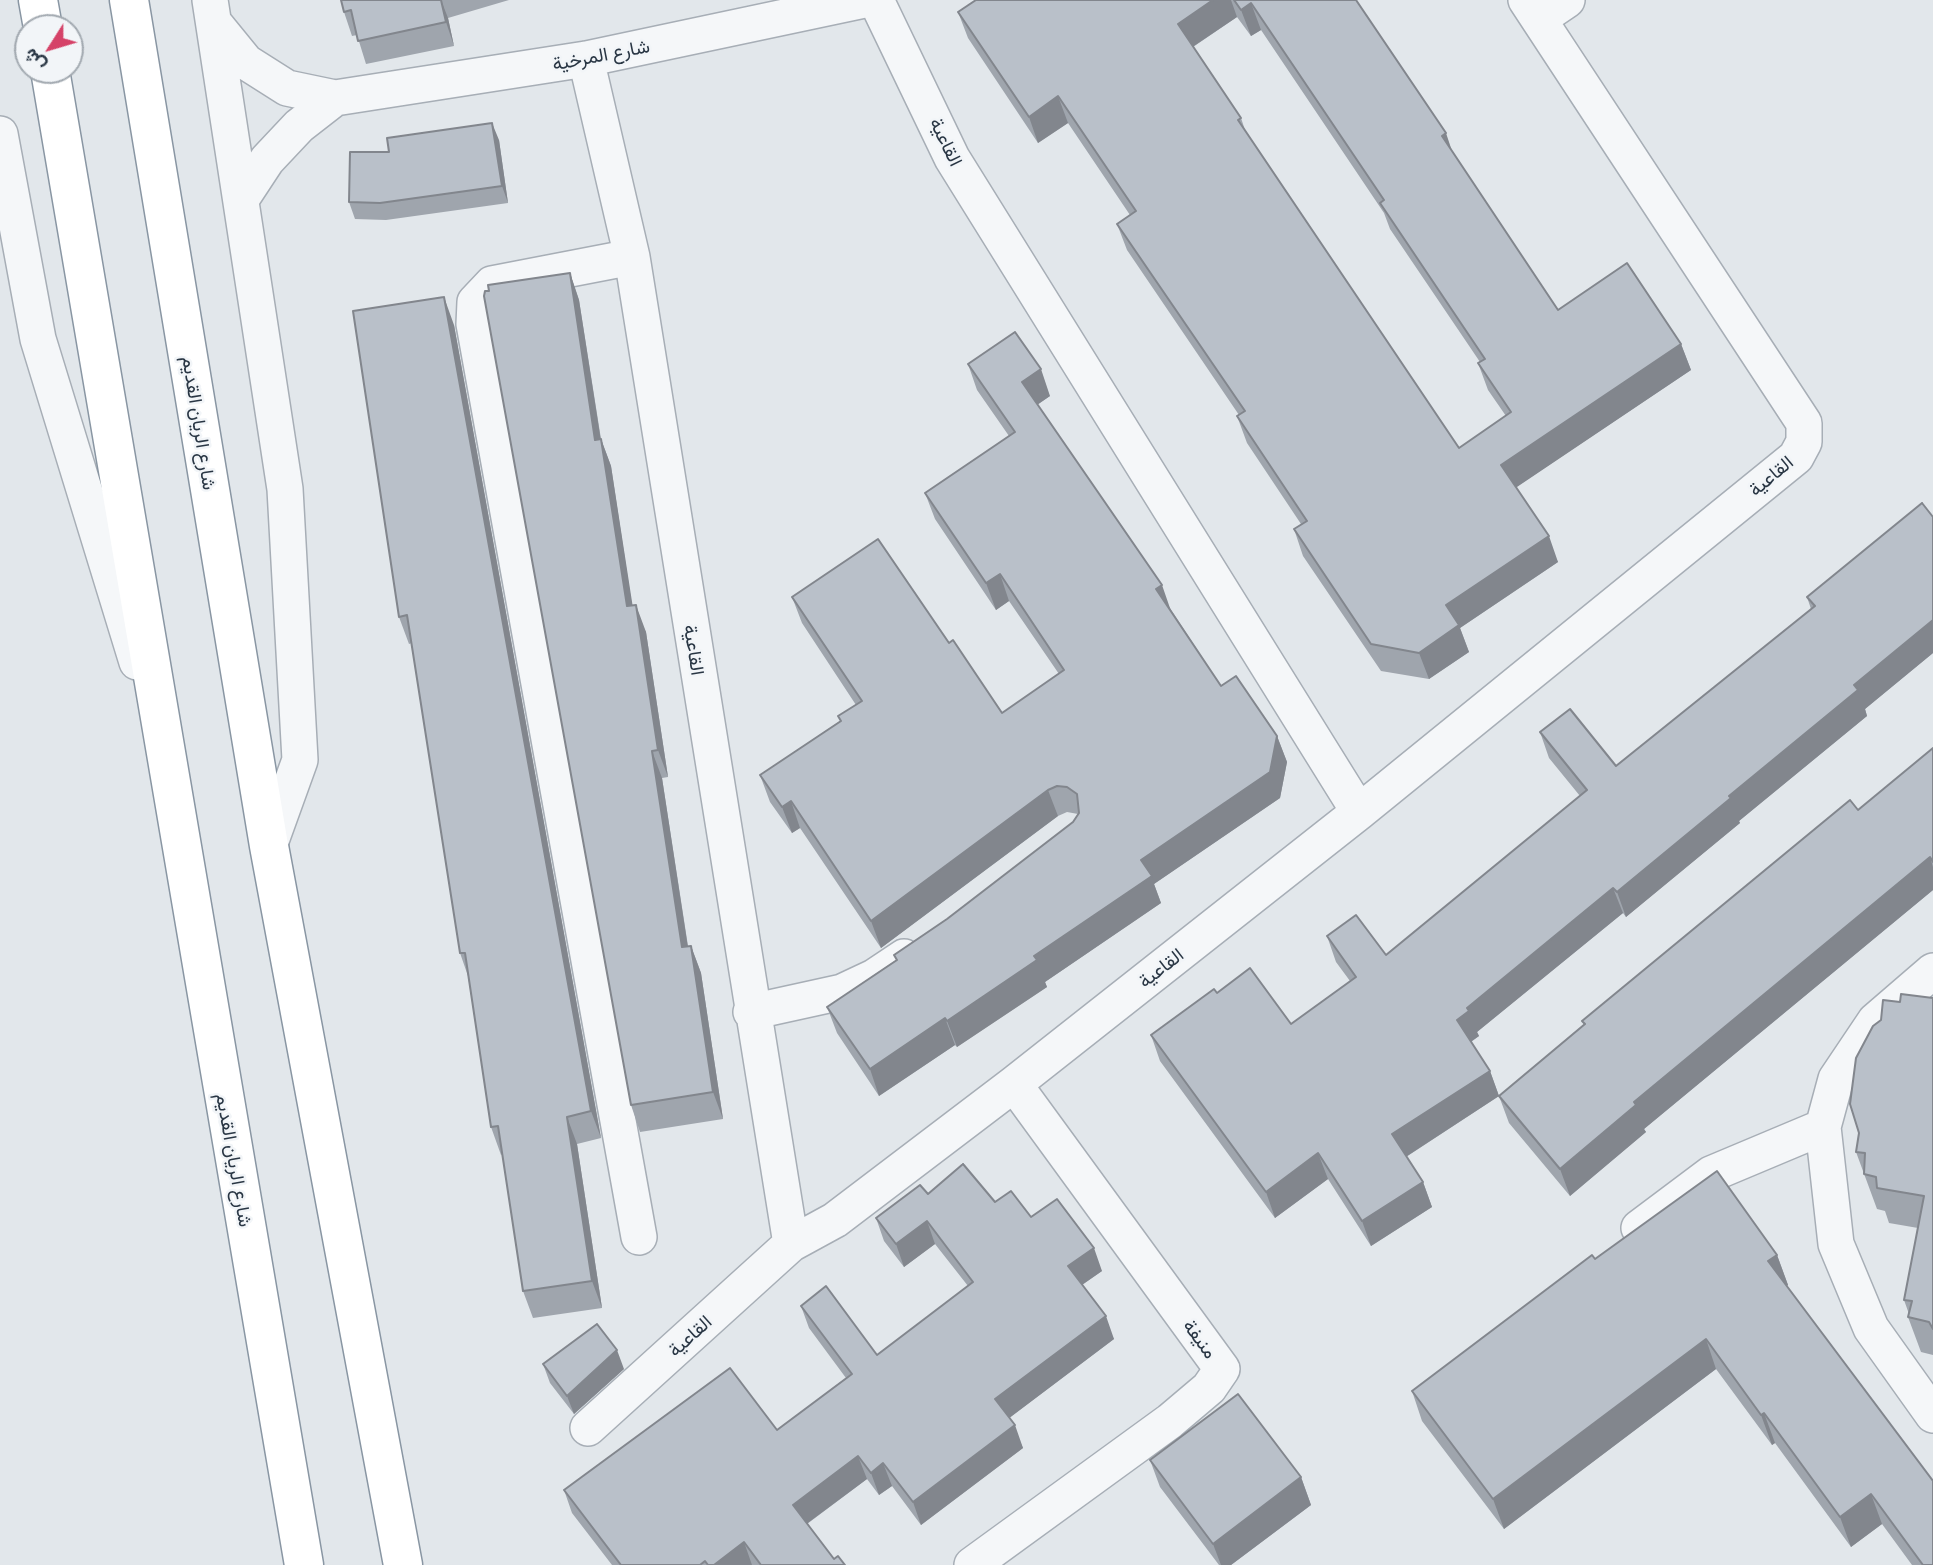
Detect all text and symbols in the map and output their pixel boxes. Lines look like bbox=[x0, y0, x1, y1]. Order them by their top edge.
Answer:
north arrow bbox=[14, 14, 84, 84]
street label: شارع المرخية bbox=[550, 34, 652, 76]
text: ش bbox=[18, 45, 49, 76]
street label: القاعية bbox=[925, 114, 967, 170]
street label: شارع الريان القديم bbox=[177, 354, 221, 492]
street label: القاعية bbox=[1744, 451, 1798, 501]
street label: القاعية bbox=[679, 623, 709, 677]
street label: القاعية bbox=[1134, 943, 1188, 993]
street label: شارع الريان القديم bbox=[211, 1091, 257, 1229]
street label: القاعية bbox=[663, 1310, 717, 1362]
street label: منيفة bbox=[1178, 1315, 1222, 1363]

